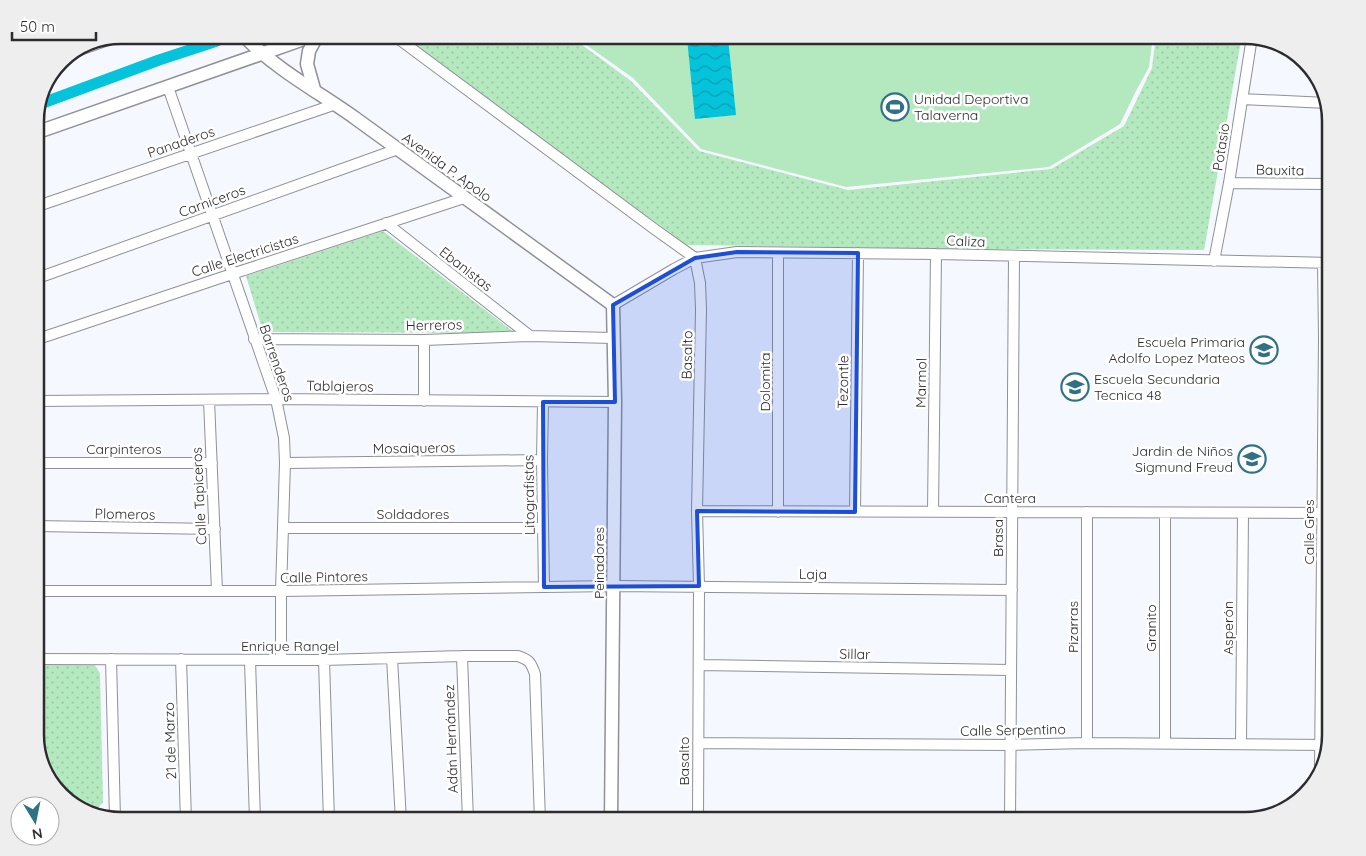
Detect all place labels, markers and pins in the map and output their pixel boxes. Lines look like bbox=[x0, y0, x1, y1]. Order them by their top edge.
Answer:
place label: Unidad Deportiva Talaverna bbox=[914, 90, 1028, 124]
sports icon: Unidad Deportiva Talaverna bbox=[880, 92, 910, 122]
place label: Escuela Primaria Adolfo Lopez Mateos bbox=[1108, 333, 1245, 367]
school or university icon: Escuela Primaria Adolfo Lopez Mateos bbox=[1249, 335, 1279, 365]
place label: Escuela Secundaria Tecnica 48 bbox=[1094, 370, 1220, 404]
school or university icon: Escuela Secundaria Tecnica 48 bbox=[1060, 372, 1090, 402]
place label: Jardin de Niños Sigmund Freud bbox=[1132, 442, 1233, 476]
school or university icon: Jardin de Niños Sigmund Freud bbox=[1237, 444, 1267, 474]

